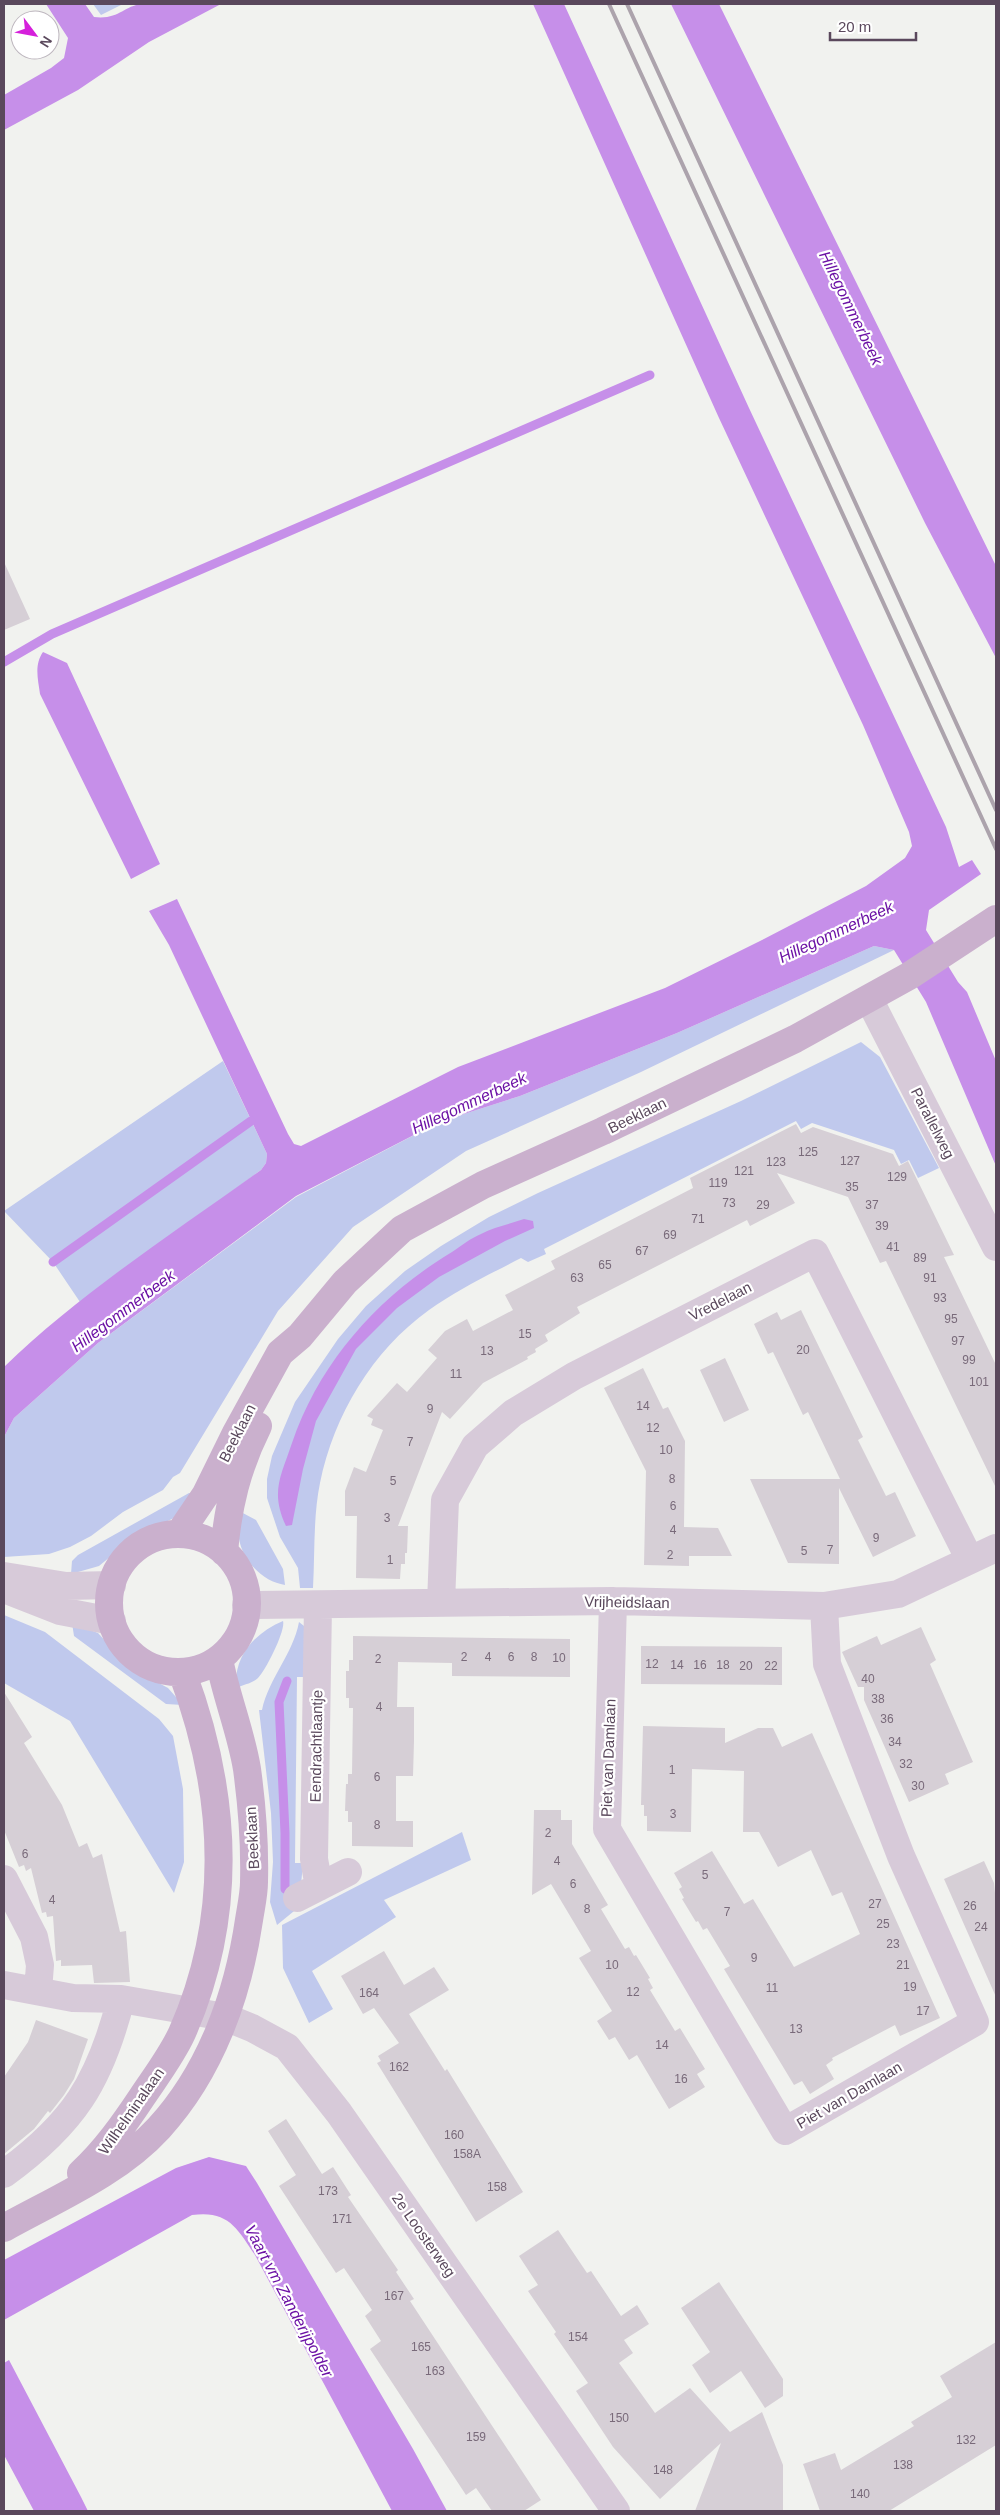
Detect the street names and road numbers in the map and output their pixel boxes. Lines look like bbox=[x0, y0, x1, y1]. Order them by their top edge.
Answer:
street label: Parallelweg bbox=[908, 1085, 958, 1161]
street label: Beeklaan bbox=[605, 1094, 669, 1136]
street label: Vredelaan bbox=[686, 1278, 754, 1324]
street label: Beeklaan bbox=[215, 1401, 259, 1465]
street label: Vrijheidslaan bbox=[584, 1593, 670, 1611]
street label: Eendrachtlaantje bbox=[307, 1690, 325, 1802]
street label: Piet van Damlaan bbox=[597, 1699, 619, 1817]
street label: Beeklaan bbox=[242, 1806, 262, 1870]
street label: Piet van Damlaan bbox=[793, 2058, 905, 2132]
street label: Wilhelminalaan bbox=[95, 2064, 167, 2158]
street label: 2e Loosterweg bbox=[389, 2190, 459, 2280]

